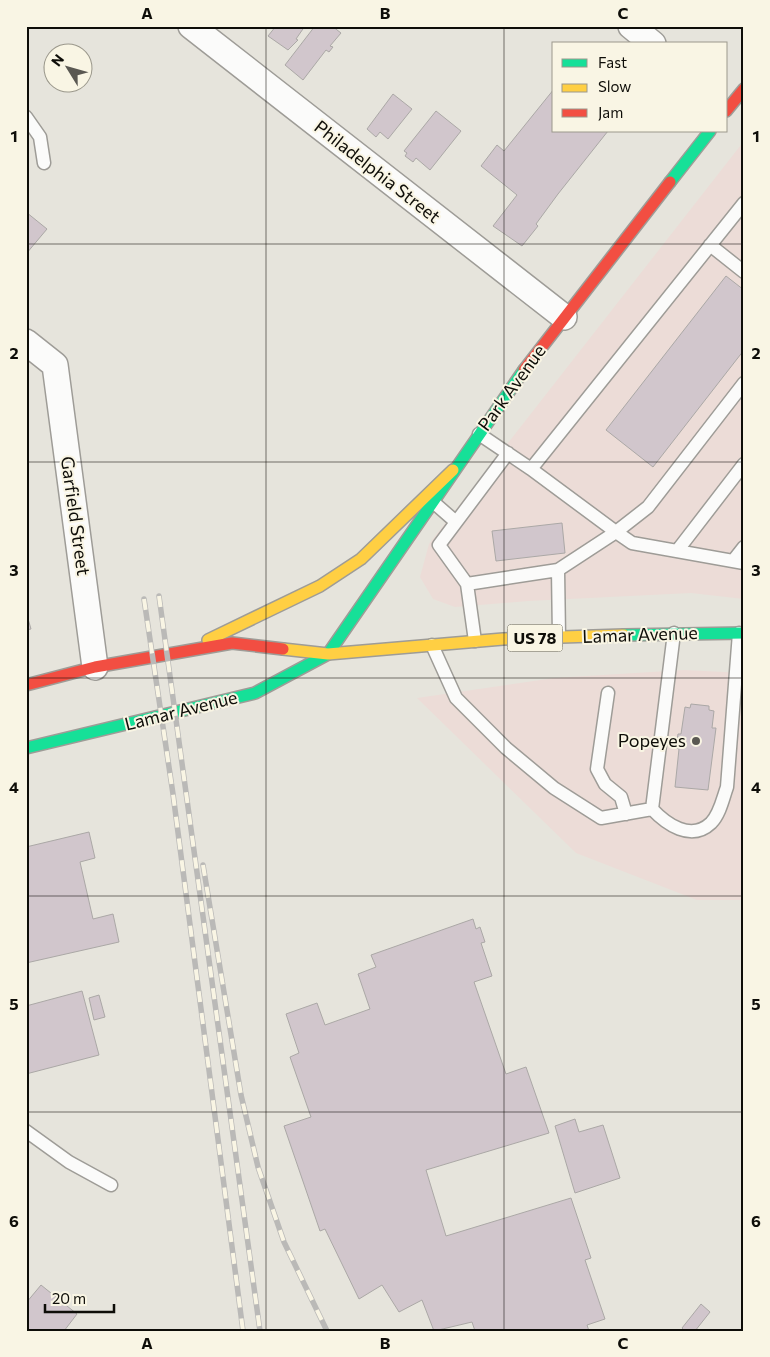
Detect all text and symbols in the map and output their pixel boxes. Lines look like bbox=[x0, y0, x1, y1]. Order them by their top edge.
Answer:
text: A bbox=[141, 3, 153, 22]
text: B bbox=[380, 3, 391, 22]
text: C bbox=[618, 3, 629, 22]
north arrow bbox=[42, 42, 92, 92]
legend bbox=[552, 42, 728, 132]
text: N bbox=[47, 51, 67, 69]
text: Fast bbox=[598, 53, 627, 71]
text: Slow bbox=[598, 77, 631, 95]
text: Jam bbox=[598, 103, 623, 121]
street label: Philadelphia Street bbox=[310, 115, 445, 227]
text: 1 bbox=[10, 126, 18, 145]
text: 1 bbox=[752, 126, 760, 145]
street label: Park Avenue bbox=[473, 340, 550, 435]
text: 2 bbox=[9, 343, 19, 362]
text: 2 bbox=[751, 343, 761, 362]
street label: Garfield Street bbox=[57, 455, 95, 577]
text: 3 bbox=[9, 560, 19, 579]
text: 3 bbox=[751, 560, 761, 579]
street label: Lamar Avenue bbox=[582, 621, 698, 647]
road number: US 78 bbox=[508, 624, 562, 651]
street label: Lamar Avenue bbox=[122, 685, 239, 735]
place label: Popeyes bbox=[618, 729, 686, 751]
marker: Popeyes bbox=[690, 735, 702, 747]
text: 4 bbox=[9, 777, 19, 796]
text: 4 bbox=[751, 777, 761, 796]
text: 5 bbox=[9, 994, 19, 1013]
text: 5 bbox=[751, 994, 761, 1013]
text: 6 bbox=[9, 1211, 19, 1230]
text: 6 bbox=[751, 1211, 761, 1230]
scale bar bbox=[45, 1282, 114, 1314]
text: 20 m bbox=[52, 1289, 86, 1307]
text: A bbox=[141, 1333, 153, 1352]
text: B bbox=[380, 1333, 391, 1352]
text: C bbox=[618, 1333, 629, 1352]

